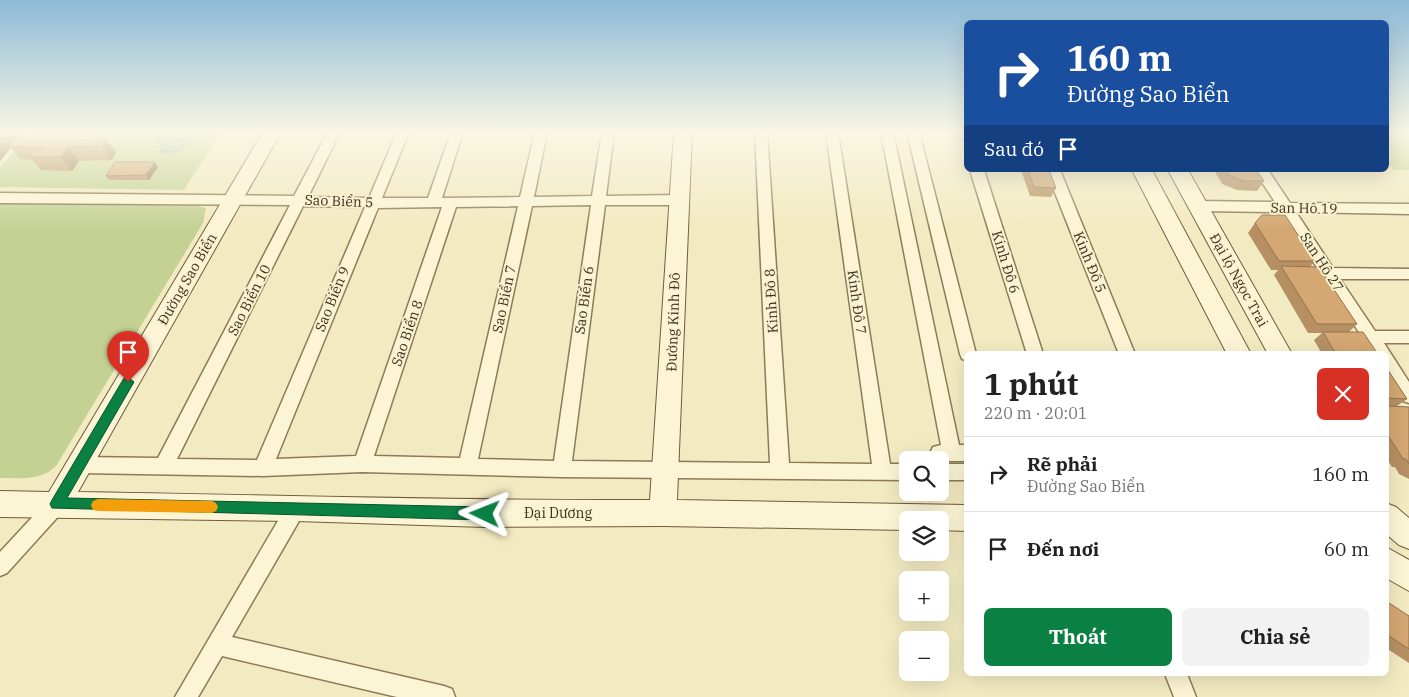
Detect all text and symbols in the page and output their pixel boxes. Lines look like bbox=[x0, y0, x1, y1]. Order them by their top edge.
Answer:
text: 160 m bbox=[1067, 35, 1172, 81]
icon: right bbox=[984, 40, 1049, 105]
text: Đường Sao Biển bbox=[1067, 79, 1230, 108]
icon: arrive bbox=[1054, 135, 1082, 163]
text: Sau đó bbox=[984, 137, 1044, 161]
street label: Sao Biển 5 bbox=[304, 191, 374, 211]
street label: San Hô 19 bbox=[1270, 198, 1338, 218]
street label: Kinh Đô 6 bbox=[988, 228, 1024, 296]
street label: Kinh Đô 5 bbox=[1070, 229, 1110, 295]
street label: San Hô 27 bbox=[1296, 229, 1348, 295]
street label: Đường Sao Biển bbox=[153, 230, 221, 328]
street label: Đại lộ Ngọc Trai bbox=[1206, 230, 1272, 330]
street label: Sao Biển 10 bbox=[223, 261, 275, 339]
street label: Sao Biển 7 bbox=[488, 263, 520, 335]
street label: Sao Biển 9 bbox=[311, 264, 353, 334]
street label: Sao Biển 6 bbox=[570, 265, 598, 335]
street label: Kinh Đô 8 bbox=[760, 268, 782, 334]
street label: Kinh Đô 7 bbox=[844, 269, 870, 335]
street label: Đường Kinh Đô bbox=[662, 272, 684, 372]
street label: Sao Biển 8 bbox=[387, 297, 427, 369]
pin bbox=[107, 331, 149, 382]
icon: arrive bbox=[114, 338, 142, 366]
text: 1 phút bbox=[984, 364, 1078, 403]
button: close bbox=[1317, 368, 1369, 420]
text: 220 m · 20:01 bbox=[984, 403, 1087, 423]
map controls bbox=[899, 451, 949, 681]
button: search bbox=[899, 451, 949, 501]
text: Rẽ phải bbox=[1027, 452, 1097, 476]
icon: right bbox=[984, 460, 1012, 488]
text: 160 m bbox=[1312, 462, 1369, 486]
text: Đường Sao Biển bbox=[1027, 476, 1145, 496]
position arrow bbox=[458, 487, 510, 539]
street label: Đại Dương bbox=[524, 504, 592, 522]
button: layers bbox=[899, 511, 949, 561]
icon: arrive bbox=[984, 535, 1012, 563]
text: Đến nơi bbox=[1027, 537, 1099, 561]
text: 60 m bbox=[1324, 537, 1369, 561]
button: + bbox=[899, 571, 949, 621]
button: Thoát bbox=[984, 608, 1172, 666]
button: Chia sẻ bbox=[1182, 608, 1369, 666]
button: − bbox=[899, 631, 949, 681]

